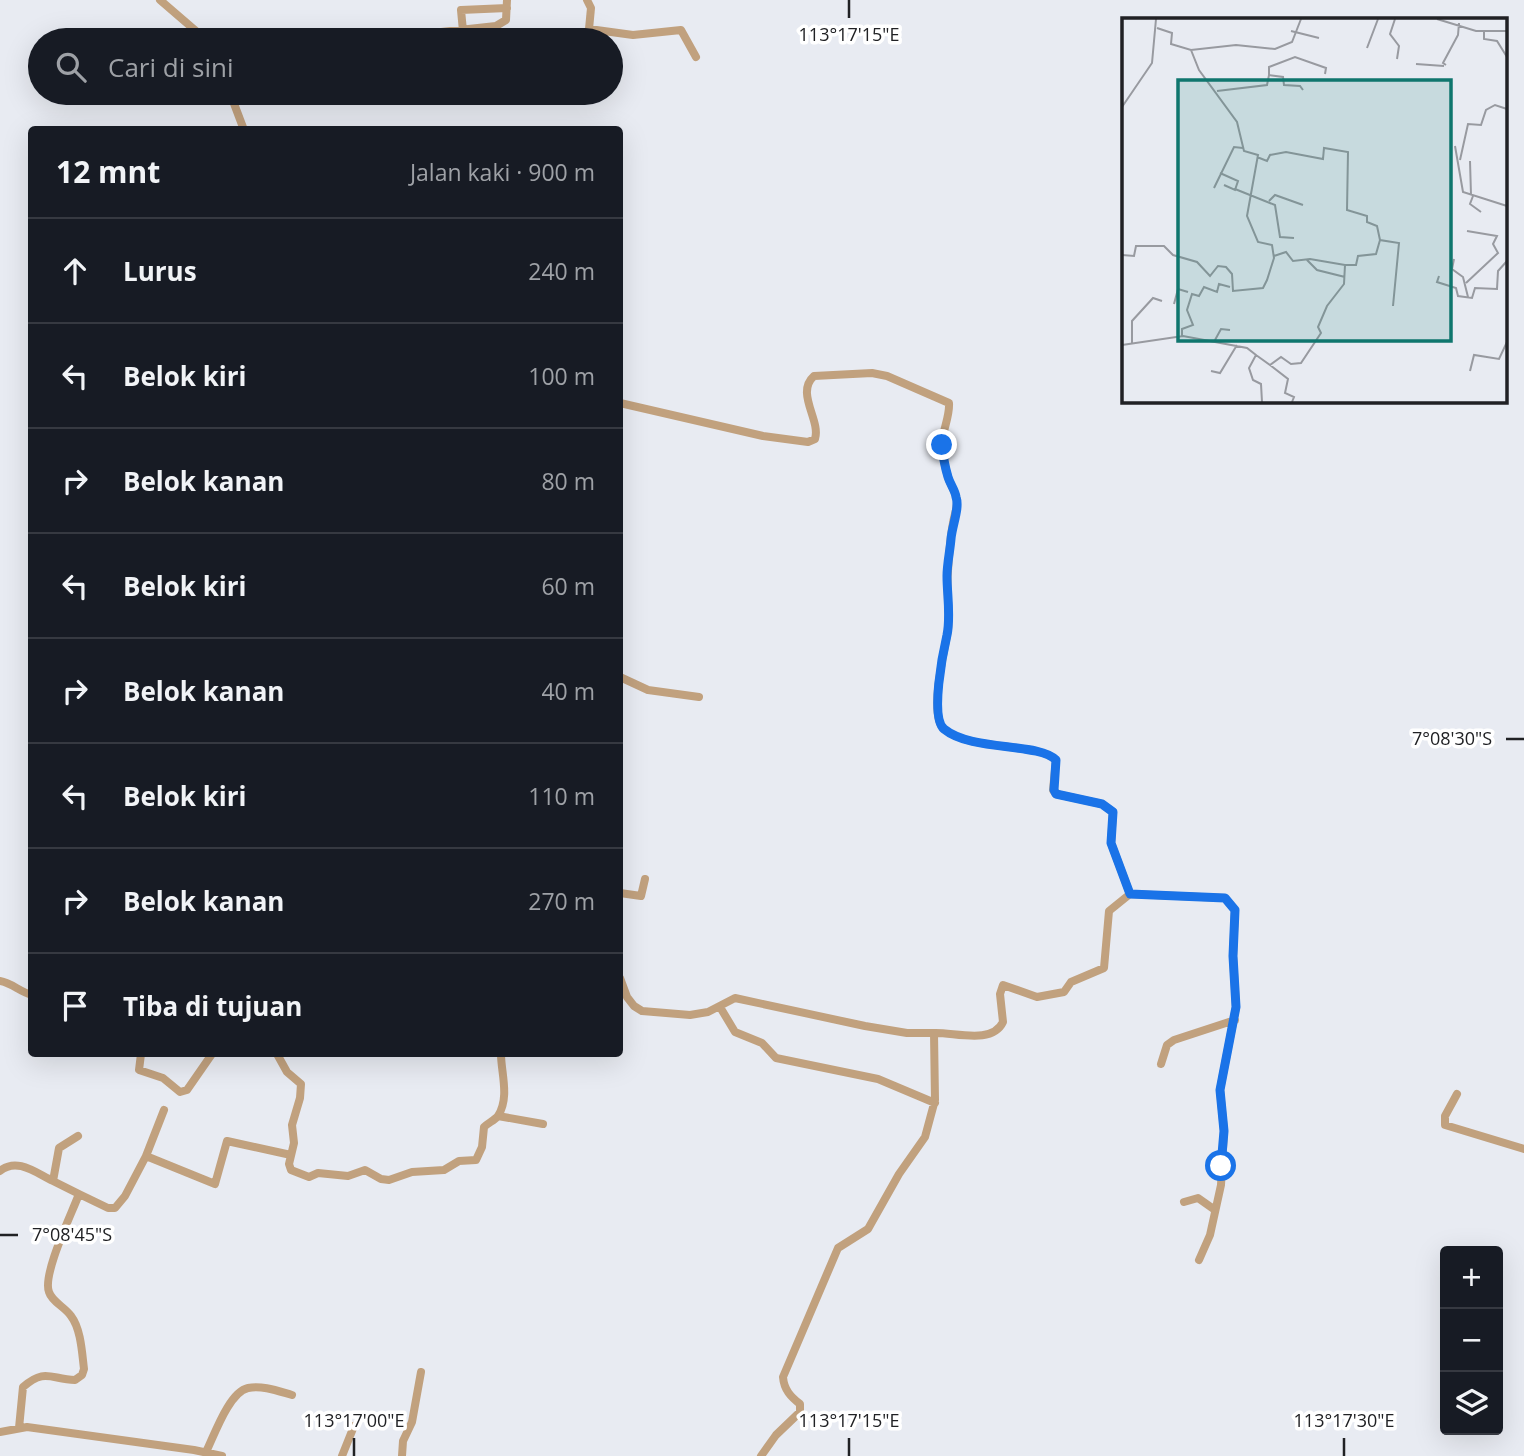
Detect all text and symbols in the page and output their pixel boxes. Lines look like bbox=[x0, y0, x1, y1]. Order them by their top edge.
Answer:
inset map bbox=[1122, 18, 1506, 402]
text: 113°17'15"E bbox=[799, 22, 899, 46]
search box bbox=[28, 28, 623, 105]
icon: search bbox=[52, 48, 90, 86]
text: Cari di sini bbox=[108, 49, 233, 85]
text: 12 mnt bbox=[56, 151, 160, 192]
text: Jalan kaki · 900 m bbox=[410, 156, 595, 188]
icon: ahead bbox=[56, 252, 94, 290]
text: Lurus bbox=[123, 253, 197, 289]
text: 240 m bbox=[528, 255, 595, 287]
icon: left bbox=[56, 357, 94, 395]
text: Belok kiri bbox=[123, 358, 247, 394]
text: 100 m bbox=[528, 360, 595, 392]
route end bbox=[926, 429, 957, 460]
icon: right bbox=[56, 462, 94, 500]
text: Belok kanan bbox=[123, 463, 284, 499]
text: 80 m bbox=[541, 465, 595, 497]
icon: left bbox=[56, 567, 94, 605]
text: Belok kiri bbox=[123, 568, 247, 604]
text: 60 m bbox=[541, 570, 595, 602]
icon: right bbox=[56, 672, 94, 710]
text: Belok kanan bbox=[123, 673, 284, 709]
text: 40 m bbox=[541, 675, 595, 707]
text: 7°08'30"S bbox=[1412, 726, 1492, 750]
icon: left bbox=[56, 777, 94, 815]
text: Belok kiri bbox=[123, 778, 247, 814]
text: 110 m bbox=[528, 780, 595, 812]
icon: right bbox=[56, 882, 94, 920]
text: Belok kanan bbox=[123, 883, 284, 919]
text: 270 m bbox=[528, 885, 595, 917]
icon: arrive bbox=[56, 987, 94, 1025]
text: Tiba di tujuan bbox=[123, 988, 302, 1024]
route start bbox=[1205, 1150, 1236, 1181]
text: 7°08'45"S bbox=[32, 1222, 112, 1246]
map controls bbox=[1440, 1246, 1503, 1435]
button: + bbox=[1440, 1246, 1503, 1309]
button: − bbox=[1440, 1309, 1503, 1372]
button: layers bbox=[1440, 1372, 1503, 1435]
text: 113°17'00"E bbox=[304, 1408, 404, 1432]
text: 113°17'15"E bbox=[799, 1408, 899, 1432]
text: 113°17'30"E bbox=[1294, 1408, 1394, 1432]

